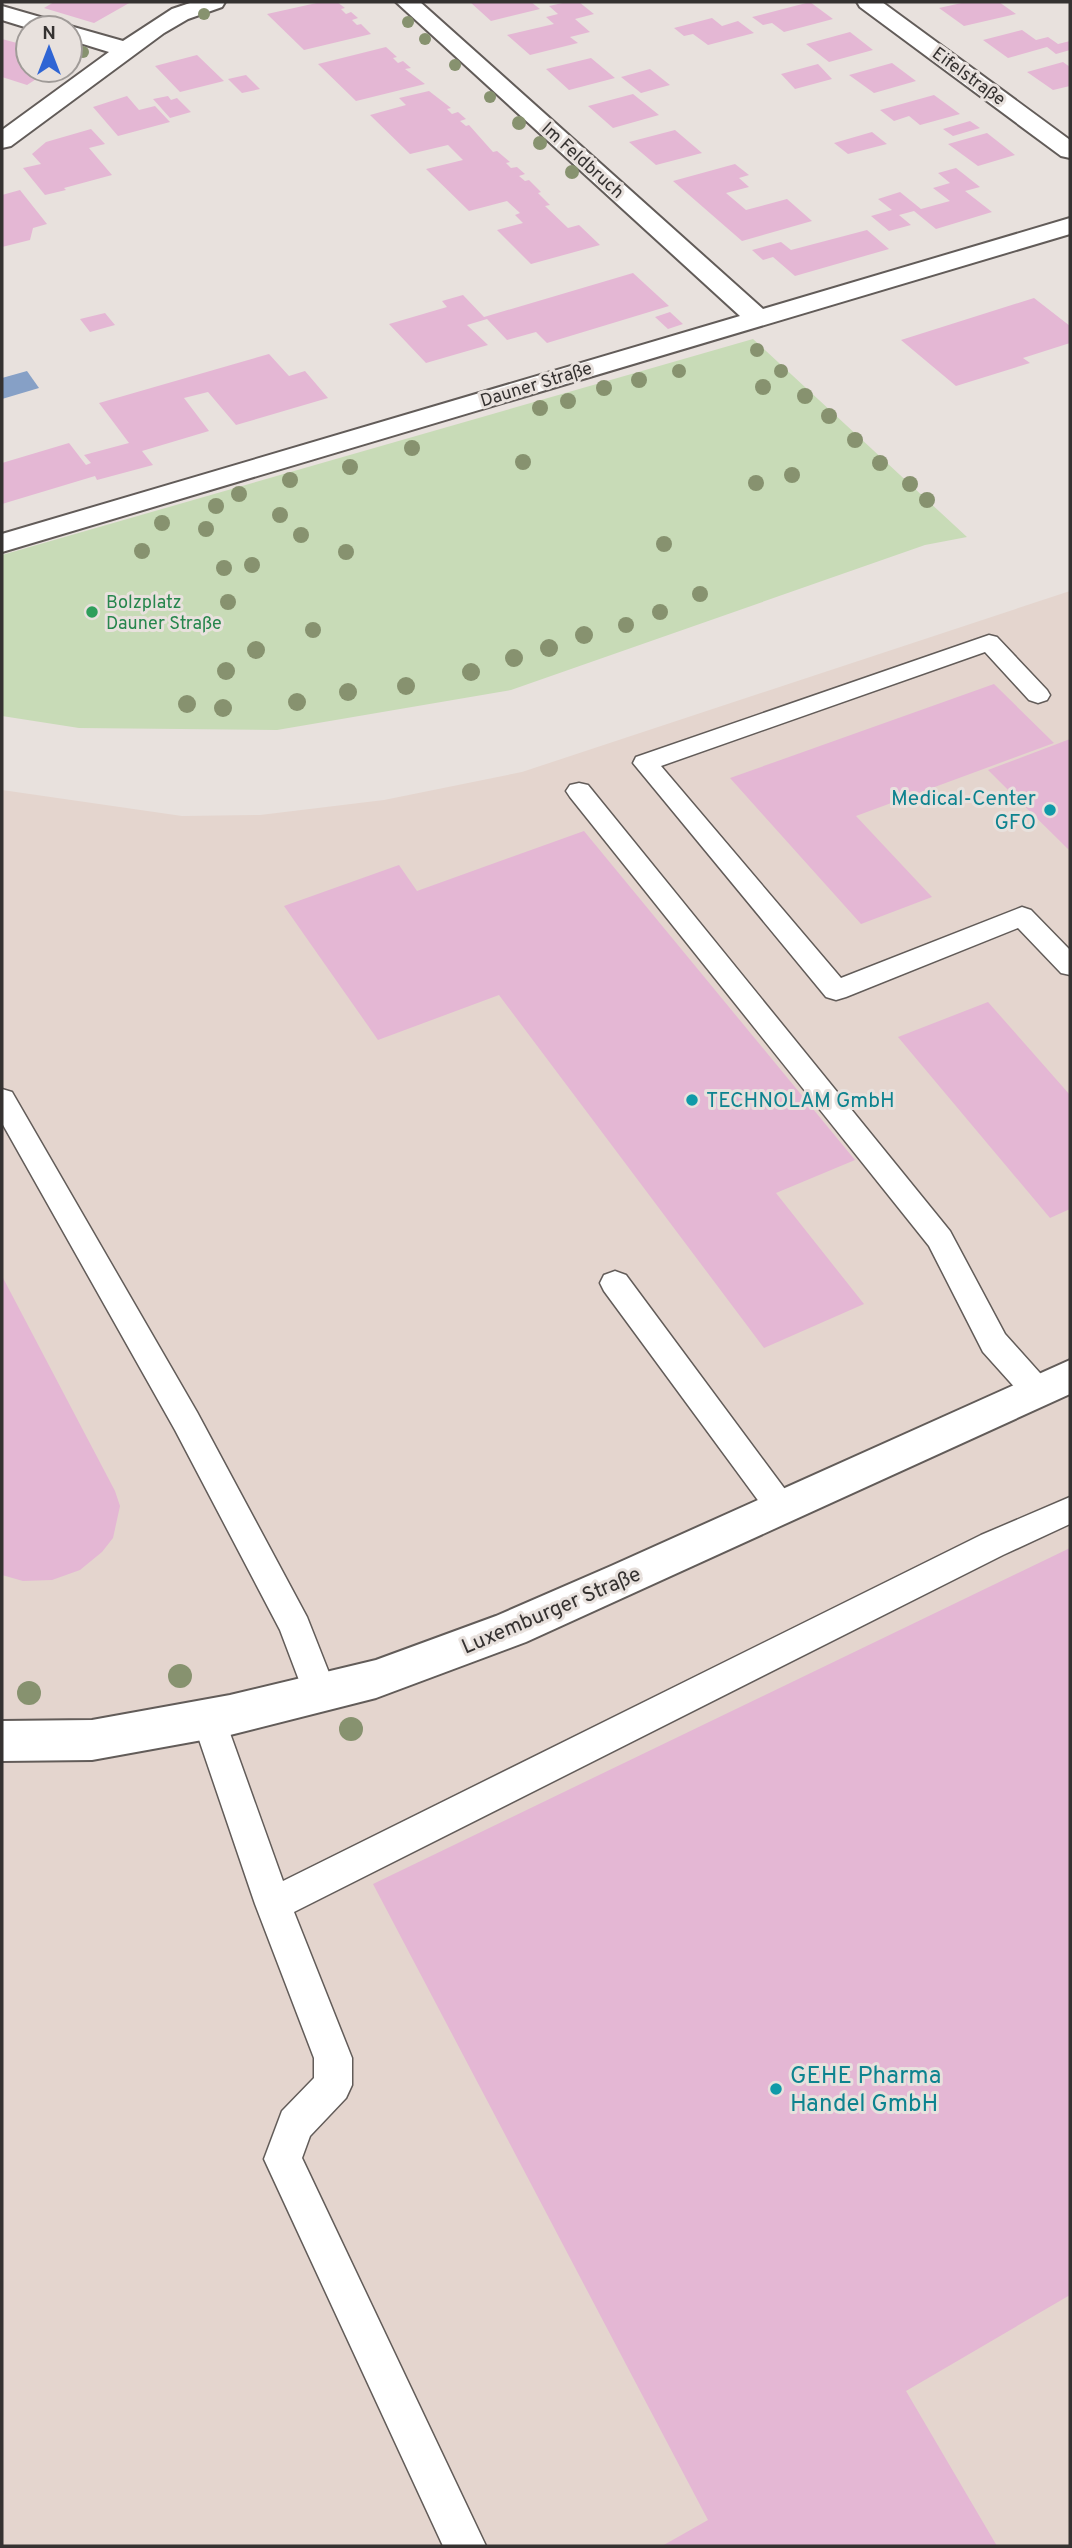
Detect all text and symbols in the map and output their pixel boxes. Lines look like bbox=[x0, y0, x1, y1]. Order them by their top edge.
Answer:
north arrow bbox=[14, 14, 84, 84]
text: N bbox=[42, 22, 56, 46]
street label: Eifelstraße bbox=[927, 43, 1009, 112]
street label: Im Feldbruch bbox=[536, 118, 628, 204]
street label: Dauner Straße bbox=[478, 358, 595, 413]
place label: Bolzplatz Dauner Straße bbox=[106, 592, 222, 636]
marker: Bolzplatz Dauner Straße bbox=[84, 604, 100, 620]
place label: Medical-Center GFO bbox=[891, 786, 1036, 837]
marker: Medical-Center GFO bbox=[1042, 802, 1058, 818]
place label: TECHNOLAM GmbH bbox=[706, 1088, 895, 1115]
marker: TECHNOLAM GmbH bbox=[684, 1092, 700, 1108]
street label: Luxemburger Straße bbox=[458, 1561, 645, 1661]
place label: GEHE Pharma Handel GmbH bbox=[790, 2062, 941, 2120]
marker: GEHE Pharma Handel GmbH bbox=[768, 2081, 784, 2097]

